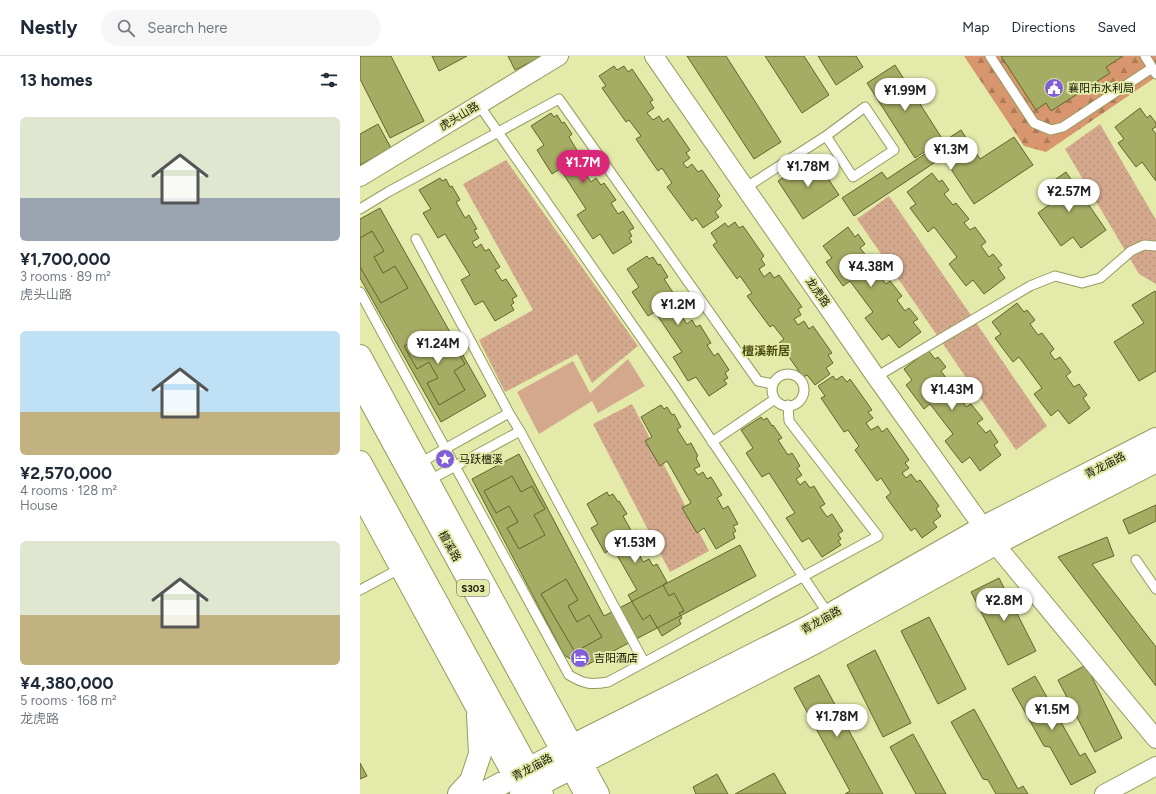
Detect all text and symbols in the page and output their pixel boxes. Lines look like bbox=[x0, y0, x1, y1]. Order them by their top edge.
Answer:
search box bbox=[101, 10, 381, 46]
text: Nestly bbox=[20, 16, 77, 39]
icon: search bbox=[115, 17, 137, 39]
text: Search here bbox=[147, 19, 227, 37]
text: Map bbox=[962, 19, 990, 36]
text: Directions bbox=[1012, 19, 1075, 36]
text: Saved bbox=[1097, 19, 1136, 36]
icon: filters bbox=[318, 69, 340, 91]
text: 13 homes bbox=[20, 70, 92, 90]
public building icon: 襄阳市水利局 bbox=[1043, 77, 1065, 99]
pin: ¥1.99M bbox=[872, 78, 938, 112]
place label: 襄阳市水利局 bbox=[1068, 82, 1134, 95]
text: ¥1.99M bbox=[884, 83, 926, 98]
street label: 虎头山路 bbox=[437, 100, 481, 133]
pin: ¥1.3M bbox=[923, 137, 979, 171]
text: ¥1.3M bbox=[934, 142, 968, 157]
icon: home bbox=[144, 143, 216, 215]
pin: ¥1.7M bbox=[555, 150, 611, 184]
pin: ¥1.78M bbox=[775, 154, 841, 188]
text: ¥1.7M bbox=[566, 155, 600, 170]
text: ¥1.78M bbox=[787, 159, 829, 174]
pin: ¥2.57M bbox=[1036, 179, 1102, 213]
text: ¥2.57M bbox=[1047, 184, 1091, 199]
text: ¥1,700,000 bbox=[20, 249, 111, 269]
pin: ¥4.38M bbox=[838, 254, 904, 288]
text: ¥4.38M bbox=[848, 259, 894, 274]
text: 3 rooms · 89 m² bbox=[20, 269, 111, 284]
street label: 龙虎路 bbox=[803, 275, 832, 310]
text: 虎头山路 bbox=[20, 287, 72, 302]
pin: ¥1.2M bbox=[650, 292, 706, 326]
text: ¥1.2M bbox=[660, 297, 696, 312]
pin: ¥1.24M bbox=[405, 331, 471, 365]
text: ¥1.24M bbox=[416, 336, 460, 351]
district label: 檀溪新居 bbox=[742, 344, 790, 358]
icon: home bbox=[144, 357, 216, 429]
pin: ¥1.43M bbox=[919, 377, 985, 411]
text: ¥1.43M bbox=[930, 382, 974, 397]
place icon: 马跃檀溪 bbox=[434, 448, 456, 470]
street label: 青龙庙路 bbox=[1083, 450, 1128, 481]
place label: 马跃檀溪 bbox=[459, 453, 503, 466]
text: ¥2,570,000 bbox=[20, 463, 112, 483]
text: 4 rooms · 128 m² bbox=[20, 483, 117, 498]
text: House bbox=[20, 498, 58, 513]
street label: 檀溪路 bbox=[436, 529, 463, 564]
pin: ¥1.53M bbox=[602, 530, 668, 564]
text: ¥1.53M bbox=[614, 535, 656, 550]
icon: home bbox=[144, 567, 216, 639]
road number: S303 bbox=[457, 580, 489, 596]
pin: ¥2.8M bbox=[976, 588, 1032, 622]
text: ¥2.8M bbox=[985, 593, 1023, 608]
street label: 青龙庙路 bbox=[799, 604, 844, 637]
hotel icon: 吉阳酒店 bbox=[569, 647, 591, 669]
place label: 吉阳酒店 bbox=[594, 652, 638, 665]
text: ¥4,380,000 bbox=[20, 673, 114, 693]
text: 5 rooms · 168 m² bbox=[20, 693, 117, 708]
pin: ¥1.5M bbox=[1024, 697, 1080, 731]
text: ¥1.5M bbox=[1034, 702, 1070, 717]
pin: ¥1.78M bbox=[804, 704, 870, 738]
text: ¥1.78M bbox=[816, 709, 858, 724]
text: 龙虎路 bbox=[20, 711, 59, 726]
street label: 青龙庙路 bbox=[510, 751, 555, 784]

